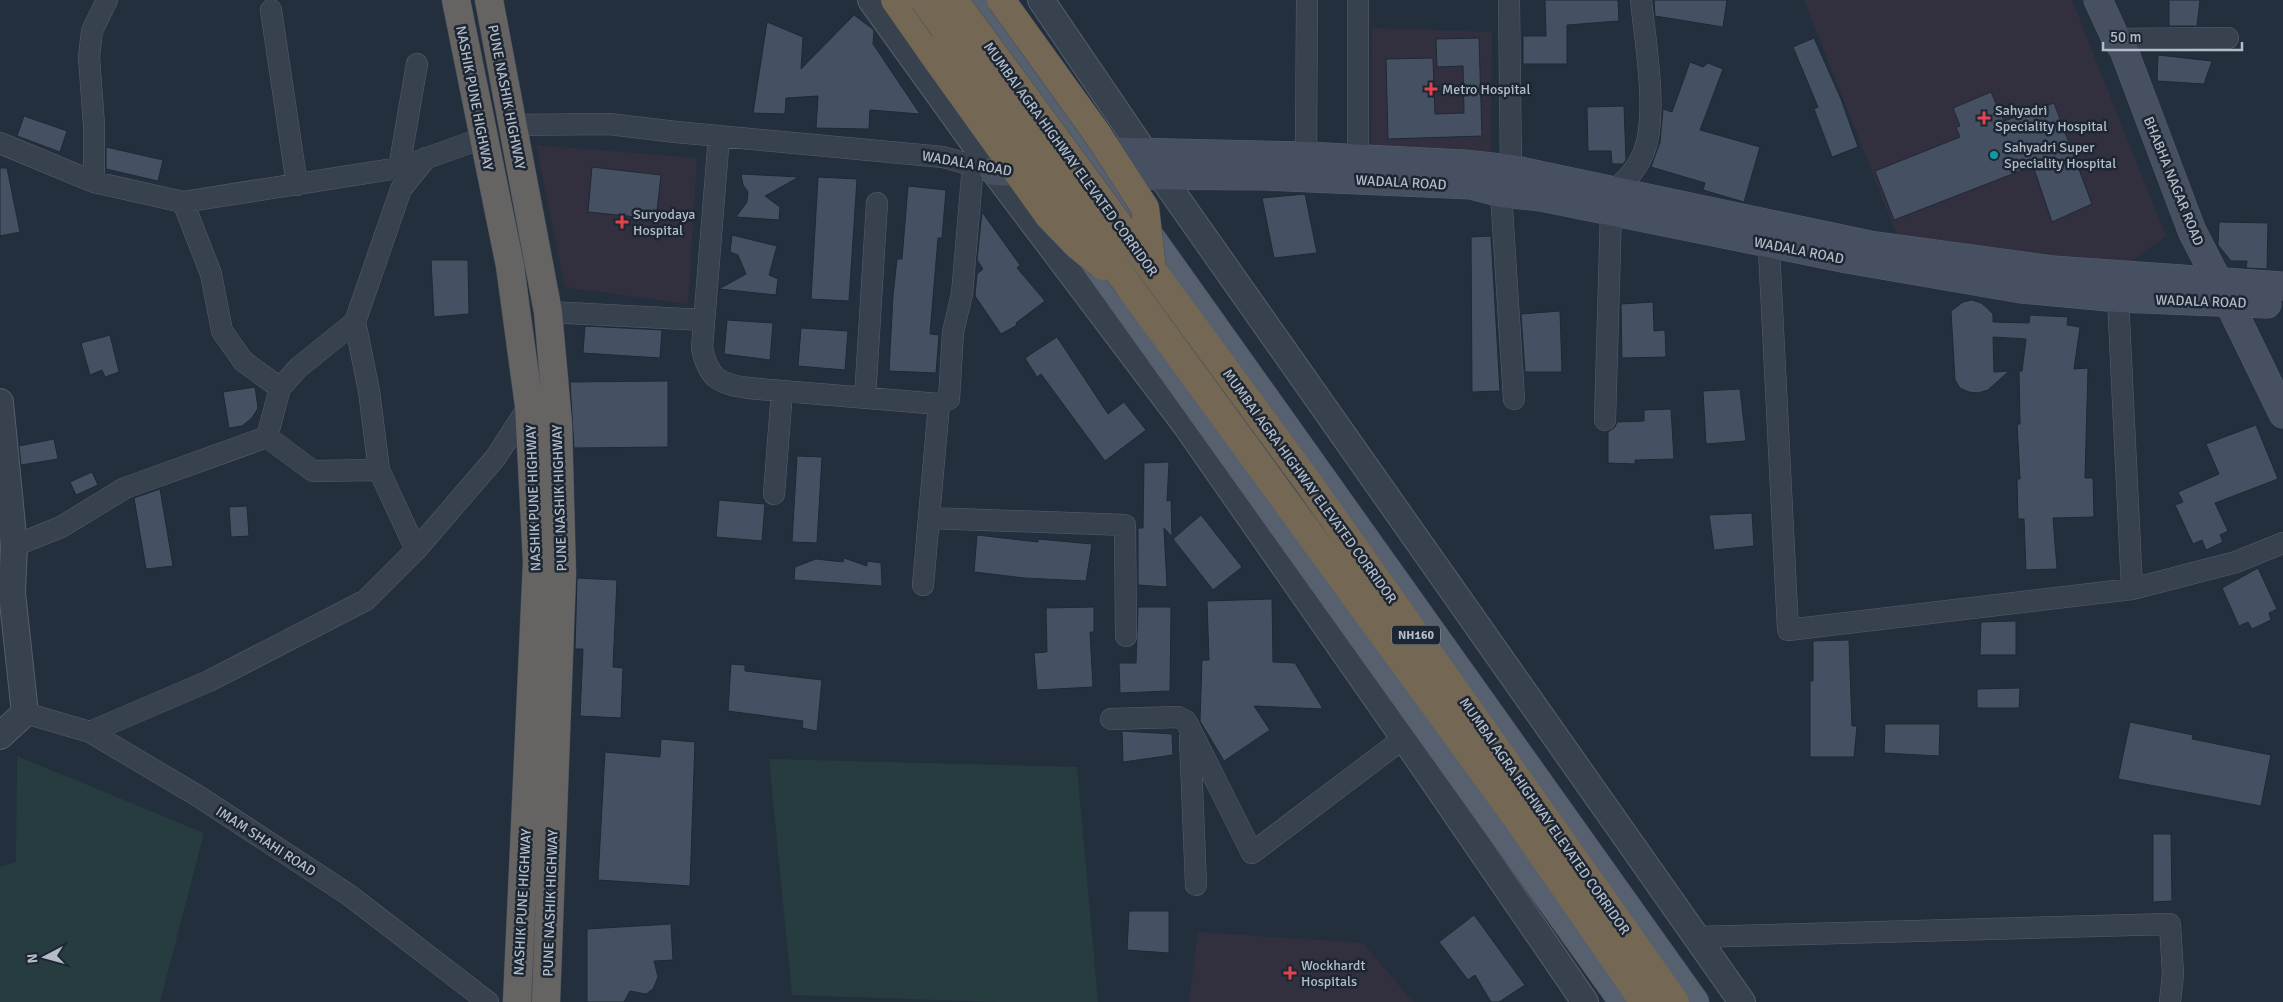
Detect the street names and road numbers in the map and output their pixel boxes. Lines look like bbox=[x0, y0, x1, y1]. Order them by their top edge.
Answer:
street label: PUNE NASHIK HIGHWAY bbox=[484, 23, 529, 171]
street label: NASHIK PUNE HIGHWAY bbox=[452, 24, 497, 172]
street label: MUMBAI AGRA HIGHWAY ELEVATED CORRIDOR bbox=[980, 39, 1161, 280]
street label: BHABHA NAGAR ROAD bbox=[2140, 114, 2207, 248]
street label: WADALA ROAD bbox=[921, 147, 1013, 180]
street label: WADALA ROAD bbox=[1355, 172, 1447, 193]
street label: WADALA ROAD bbox=[1753, 233, 1845, 268]
street label: WADALA ROAD bbox=[2155, 291, 2247, 312]
street label: MUMBAI AGRA HIGHWAY ELEVATED CORRIDOR bbox=[1219, 366, 1400, 607]
street label: NASHIK PUNE HIGHWAY bbox=[522, 424, 545, 572]
street label: PUNE NASHIK HIGHWAY bbox=[548, 424, 571, 572]
road number: NH160 bbox=[1392, 626, 1440, 644]
street label: MUMBAI AGRA HIGHWAY ELEVATED CORRIDOR bbox=[1456, 695, 1633, 938]
street label: IMAM SHAHI ROAD bbox=[213, 803, 319, 880]
street label: NASHIK PUNE HIGHWAY bbox=[510, 828, 535, 976]
street label: PUNE NASHIK HIGHWAY bbox=[539, 829, 562, 977]

